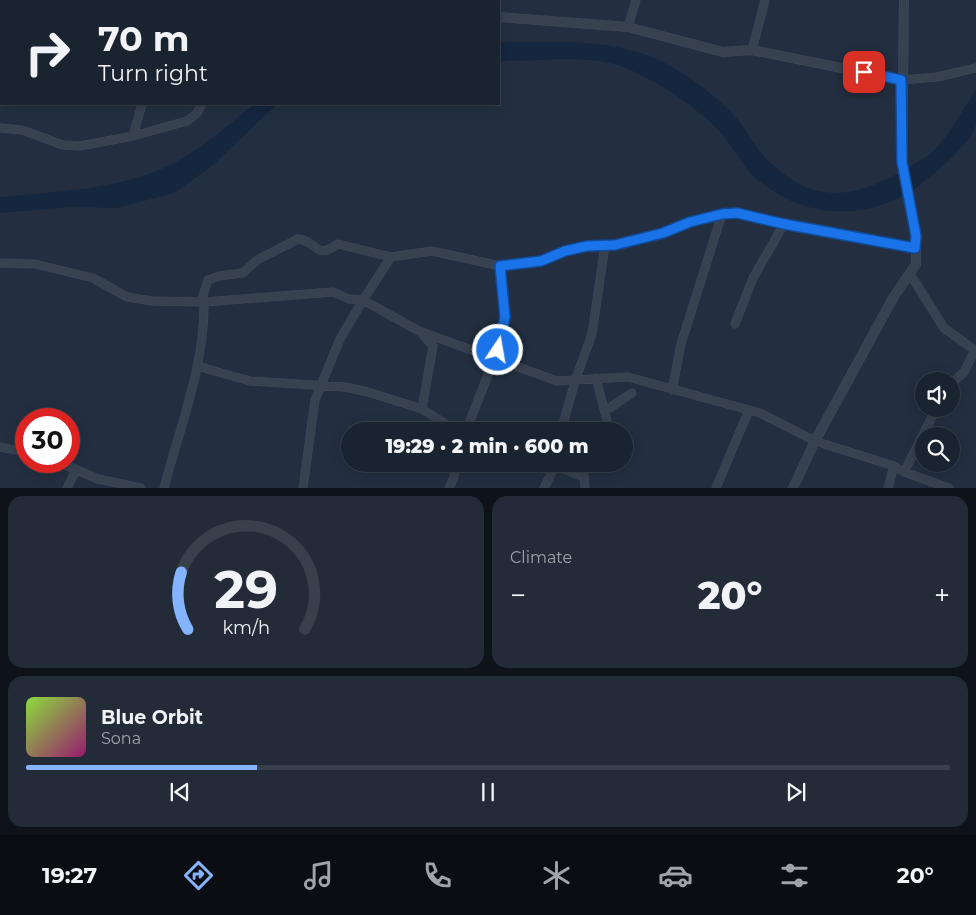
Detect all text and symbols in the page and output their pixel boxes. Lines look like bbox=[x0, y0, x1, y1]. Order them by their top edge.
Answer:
text: 70 m bbox=[98, 17, 189, 60]
icon: right bbox=[15, 20, 80, 85]
pin bbox=[843, 51, 885, 93]
icon: arrive bbox=[850, 58, 878, 86]
text: Turn right bbox=[98, 60, 208, 87]
position arrow bbox=[471, 323, 523, 375]
map controls bbox=[915, 372, 960, 472]
button: sound bbox=[915, 372, 960, 417]
speed limit sign: 30 bbox=[15, 408, 80, 473]
button: search bbox=[915, 427, 960, 472]
text: 19:29 · 2 min · 600 m bbox=[385, 435, 589, 458]
text: Climate bbox=[510, 548, 572, 567]
text: 29 bbox=[214, 558, 278, 621]
text: 20° bbox=[698, 572, 762, 619]
text: − bbox=[510, 578, 526, 612]
text: + bbox=[934, 578, 950, 612]
text: km/h bbox=[222, 617, 270, 638]
text: Blue Orbit bbox=[101, 706, 203, 729]
text: Sona bbox=[101, 729, 141, 748]
icon: previous bbox=[166, 778, 194, 806]
icon: pause bbox=[474, 778, 502, 806]
icon: next bbox=[782, 778, 810, 806]
icon: directions bbox=[181, 858, 216, 893]
icon: music bbox=[301, 858, 336, 893]
icon: phone bbox=[420, 858, 455, 893]
icon: climate bbox=[539, 858, 574, 893]
icon: car bbox=[658, 858, 693, 893]
icon: filters bbox=[777, 858, 812, 893]
text: 19:27 bbox=[42, 862, 97, 889]
text: 20° bbox=[897, 862, 934, 889]

